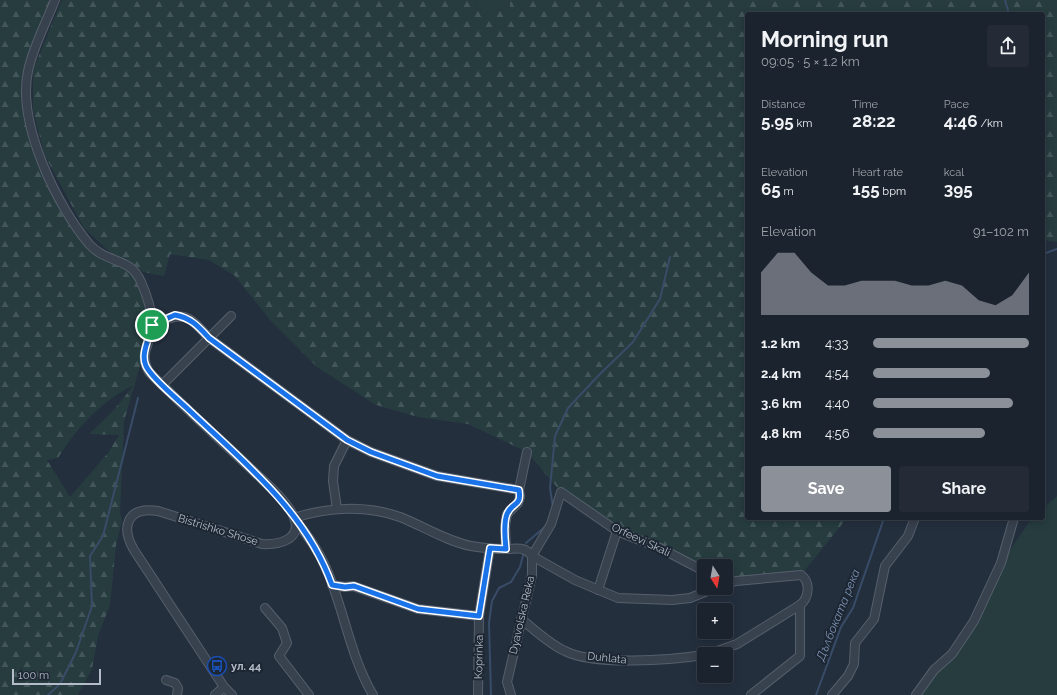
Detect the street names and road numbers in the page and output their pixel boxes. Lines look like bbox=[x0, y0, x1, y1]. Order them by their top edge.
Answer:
street label: Bistrishko Shose bbox=[176, 512, 260, 549]
street label: Orfeevi Skali bbox=[610, 521, 672, 559]
street label: Dyavolska Reka bbox=[507, 575, 537, 655]
street label: Koprinka bbox=[472, 635, 486, 679]
street label: Duhlata bbox=[587, 649, 627, 667]

